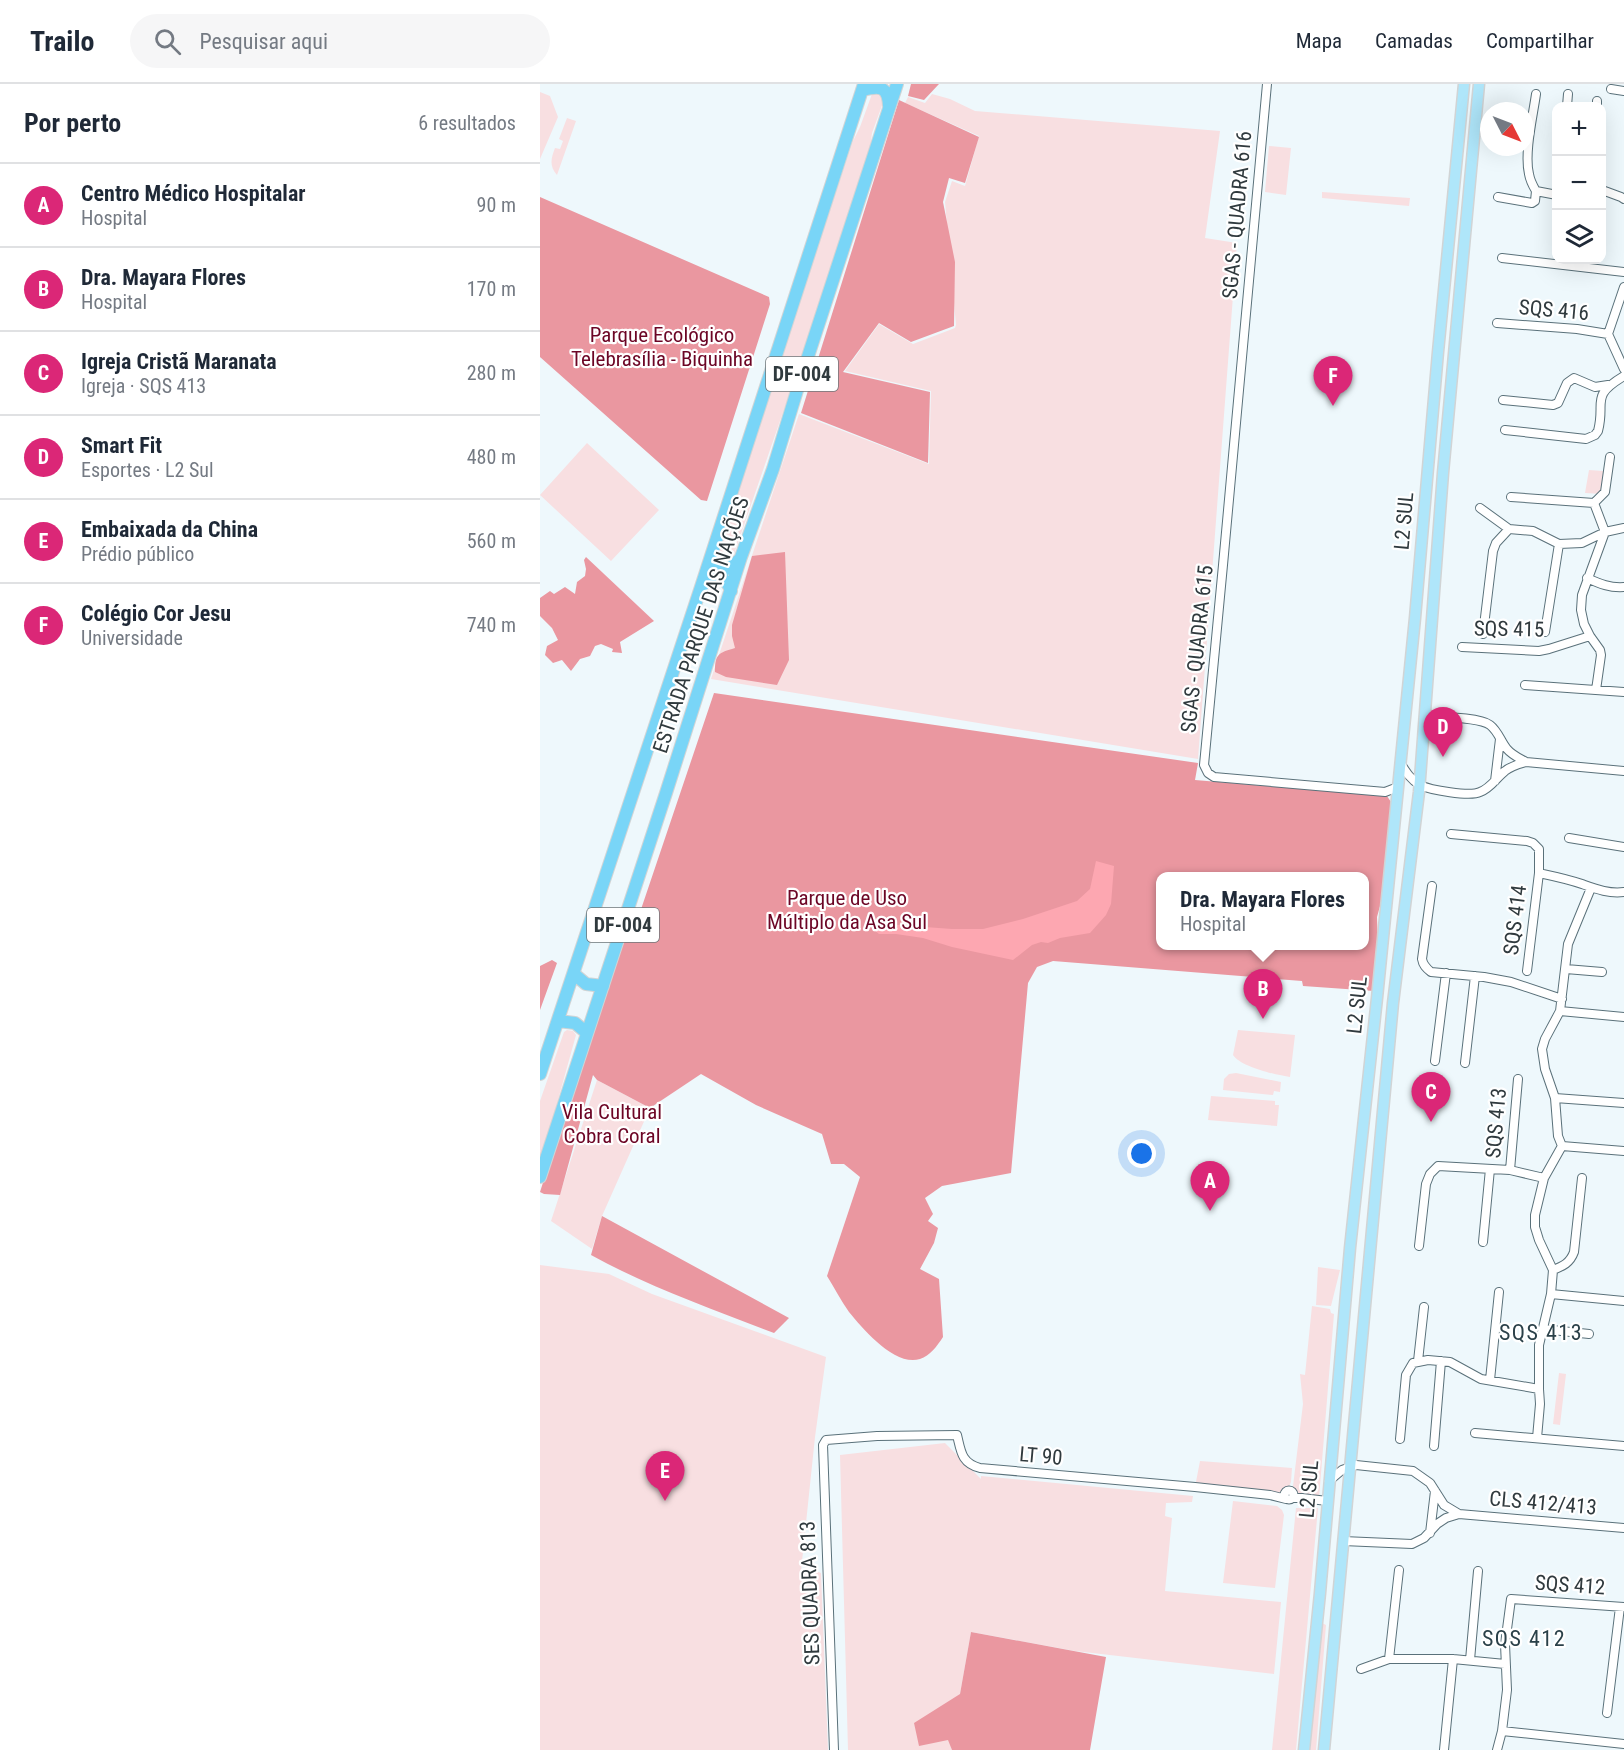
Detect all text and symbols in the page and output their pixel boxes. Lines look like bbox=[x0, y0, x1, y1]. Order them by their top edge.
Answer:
search box bbox=[130, 14, 550, 68]
text: Trailo bbox=[30, 25, 94, 58]
icon: search bbox=[151, 25, 184, 58]
text: Pesquisar aqui bbox=[199, 29, 328, 54]
text: Mapa bbox=[1296, 29, 1342, 53]
text: Camadas bbox=[1375, 29, 1453, 53]
text: Compartilhar bbox=[1486, 29, 1594, 53]
north arrow bbox=[1480, 102, 1534, 156]
map controls bbox=[1552, 102, 1606, 264]
button: + bbox=[1552, 102, 1606, 156]
text: Por perto bbox=[24, 108, 121, 138]
text: 6 resultados bbox=[418, 111, 516, 135]
street label: SGAS - QUADRA 616 bbox=[1218, 130, 1256, 300]
button: − bbox=[1552, 156, 1606, 210]
text: Centro Médico Hospitalar bbox=[81, 181, 306, 206]
text: A bbox=[38, 193, 49, 217]
text: 90 m bbox=[477, 193, 516, 217]
text: Hospital bbox=[81, 206, 147, 230]
button: layers bbox=[1552, 210, 1606, 264]
text: Dra. Mayara Flores bbox=[81, 265, 246, 290]
text: B bbox=[38, 277, 49, 301]
text: 170 m bbox=[467, 277, 516, 301]
text: Hospital bbox=[81, 290, 147, 314]
street label: SQS 416 bbox=[1518, 295, 1590, 325]
park label: Parque Ecológico Telebrasília - Biquinha bbox=[571, 323, 753, 371]
text: Igreja Cristã Maranata bbox=[81, 349, 277, 374]
pin: F bbox=[1314, 356, 1352, 406]
road number: DF-004 bbox=[766, 357, 838, 391]
text: C bbox=[38, 361, 49, 385]
text: 280 m bbox=[467, 361, 516, 385]
text: Igreja · SQS 413 bbox=[81, 374, 206, 398]
text: Smart Fit bbox=[81, 433, 162, 458]
text: D bbox=[38, 445, 49, 469]
text: 480 m bbox=[467, 445, 516, 469]
text: Esportes · L2 Sul bbox=[81, 458, 214, 482]
street label: L2 SUL bbox=[1390, 491, 1418, 551]
street label: ESTRADA PARQUE DAS NAÇÕES bbox=[648, 494, 754, 756]
text: Embaixada da China bbox=[81, 517, 258, 542]
text: E bbox=[39, 529, 48, 553]
text: 560 m bbox=[467, 529, 516, 553]
text: Prédio público bbox=[81, 542, 194, 566]
street label: SGAS - QUADRA 615 bbox=[1176, 564, 1218, 734]
text: Colégio Cor Jesu bbox=[81, 601, 231, 626]
text: F bbox=[39, 613, 48, 637]
text: 740 m bbox=[467, 613, 516, 637]
street label: SQS 415 bbox=[1474, 616, 1544, 642]
text: Universidade bbox=[81, 626, 183, 650]
pin: D bbox=[1424, 708, 1462, 757]
popup bbox=[1156, 872, 1369, 950]
street label: SQS 414 bbox=[1499, 884, 1531, 956]
park label: Parque de Uso Múltiplo da Asa Sul bbox=[767, 886, 927, 934]
text: Dra. Mayara Flores bbox=[1180, 887, 1345, 912]
road number: DF-004 bbox=[587, 908, 659, 942]
text: Hospital bbox=[1180, 912, 1246, 936]
pin: B bbox=[1244, 970, 1282, 1019]
street label: L2 SUL bbox=[1342, 975, 1372, 1035]
pin: C bbox=[1412, 1072, 1450, 1122]
street label: SQS 413 bbox=[1481, 1087, 1511, 1159]
park label: Vila Cultural Cobra Coral bbox=[562, 1100, 662, 1148]
your location bbox=[1127, 1139, 1156, 1168]
pin: A bbox=[1190, 1162, 1230, 1211]
district label: SQS 413 bbox=[1499, 1320, 1583, 1345]
street label: LT 90 bbox=[1018, 1442, 1064, 1470]
pin: E bbox=[646, 1452, 684, 1501]
street label: L2 SUL bbox=[1295, 1459, 1323, 1519]
street label: CLS 412/413 bbox=[1488, 1486, 1598, 1520]
street label: SES QUADRA 813 bbox=[795, 1520, 825, 1666]
street label: SQS 412 bbox=[1534, 1571, 1606, 1599]
district label: SQS 412 bbox=[1482, 1626, 1566, 1651]

